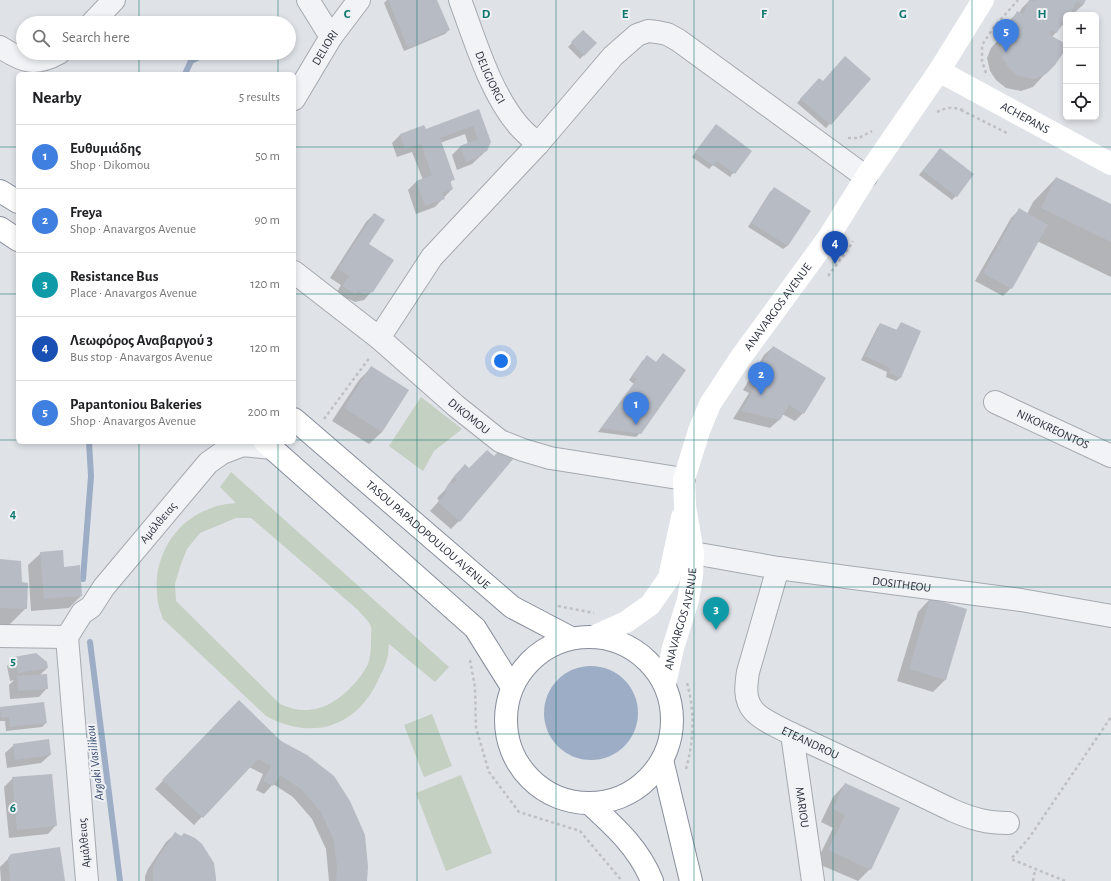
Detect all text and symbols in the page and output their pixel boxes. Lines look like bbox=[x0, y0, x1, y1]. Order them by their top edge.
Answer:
text: C bbox=[344, 8, 351, 21]
text: D bbox=[482, 8, 491, 21]
text: E bbox=[622, 8, 629, 21]
text: F bbox=[761, 8, 768, 21]
text: G bbox=[899, 8, 907, 21]
text: H bbox=[1037, 8, 1047, 21]
map controls bbox=[1063, 12, 1099, 120]
button: + bbox=[1063, 12, 1099, 48]
search box bbox=[16, 16, 296, 60]
pin: 5 bbox=[993, 19, 1019, 52]
icon: search bbox=[30, 27, 52, 49]
street label: DELIORI bbox=[310, 28, 340, 67]
text: Search here bbox=[62, 30, 130, 45]
button: − bbox=[1063, 48, 1099, 84]
street label: DELIGIORGI bbox=[473, 49, 508, 106]
button: locate bbox=[1063, 84, 1099, 120]
text: Nearby bbox=[32, 89, 82, 106]
text: 5 results bbox=[239, 91, 280, 104]
street label: ACHEPANS bbox=[999, 100, 1052, 136]
text: Ευθυμιάδης bbox=[70, 141, 141, 156]
text: 1 bbox=[43, 150, 47, 163]
text: 50 m bbox=[255, 150, 280, 163]
text: Shop · Dikomou bbox=[70, 159, 150, 172]
text: Freya bbox=[70, 205, 103, 220]
text: 2 bbox=[42, 214, 48, 227]
text: 90 m bbox=[254, 214, 280, 227]
text: Shop · Anavargos Avenue bbox=[70, 223, 196, 236]
pin: 4 bbox=[822, 231, 848, 264]
street label: ANAVARGOS AVENUE bbox=[742, 261, 814, 353]
text: Resistance Bus bbox=[70, 269, 158, 284]
text: 3 bbox=[42, 278, 48, 291]
text: 120 m bbox=[250, 278, 280, 291]
text: Place · Anavargos Avenue bbox=[70, 287, 197, 300]
text: Λεωφόρος Αναβαργού 3 bbox=[70, 333, 213, 348]
text: 4 bbox=[42, 342, 48, 355]
text: 120 m bbox=[250, 342, 280, 355]
text: Bus stop · Anavargos Avenue bbox=[70, 351, 212, 364]
your location bbox=[491, 351, 511, 371]
pin: 2 bbox=[748, 362, 774, 395]
pin: 1 bbox=[623, 392, 649, 425]
street label: DIKOMOU bbox=[446, 396, 492, 436]
text: Papantoniou Bakeries bbox=[70, 397, 202, 412]
text: 5 bbox=[42, 406, 48, 419]
text: 200 m bbox=[248, 406, 280, 419]
street label: NIKOKREONTOS bbox=[1015, 407, 1091, 451]
text: Shop · Anavargos Avenue bbox=[70, 415, 196, 428]
street label: TASOU PAPADOPOULOU AVENUE bbox=[364, 478, 492, 591]
street label: Αμάλθειας bbox=[137, 499, 180, 545]
text: 4 bbox=[10, 508, 17, 521]
street label: ANAVARGOS AVENUE bbox=[662, 567, 698, 671]
street label: DOSITHEOU bbox=[872, 574, 932, 594]
pin: 3 bbox=[703, 597, 729, 630]
text: 5 bbox=[10, 655, 16, 668]
water label: Argaki Vasilikou bbox=[84, 724, 107, 802]
street label: ETEANDROU bbox=[780, 724, 841, 761]
street label: MARIOU bbox=[794, 786, 811, 829]
text: 6 bbox=[10, 802, 16, 815]
street label: Αμάλθειας bbox=[76, 817, 93, 868]

